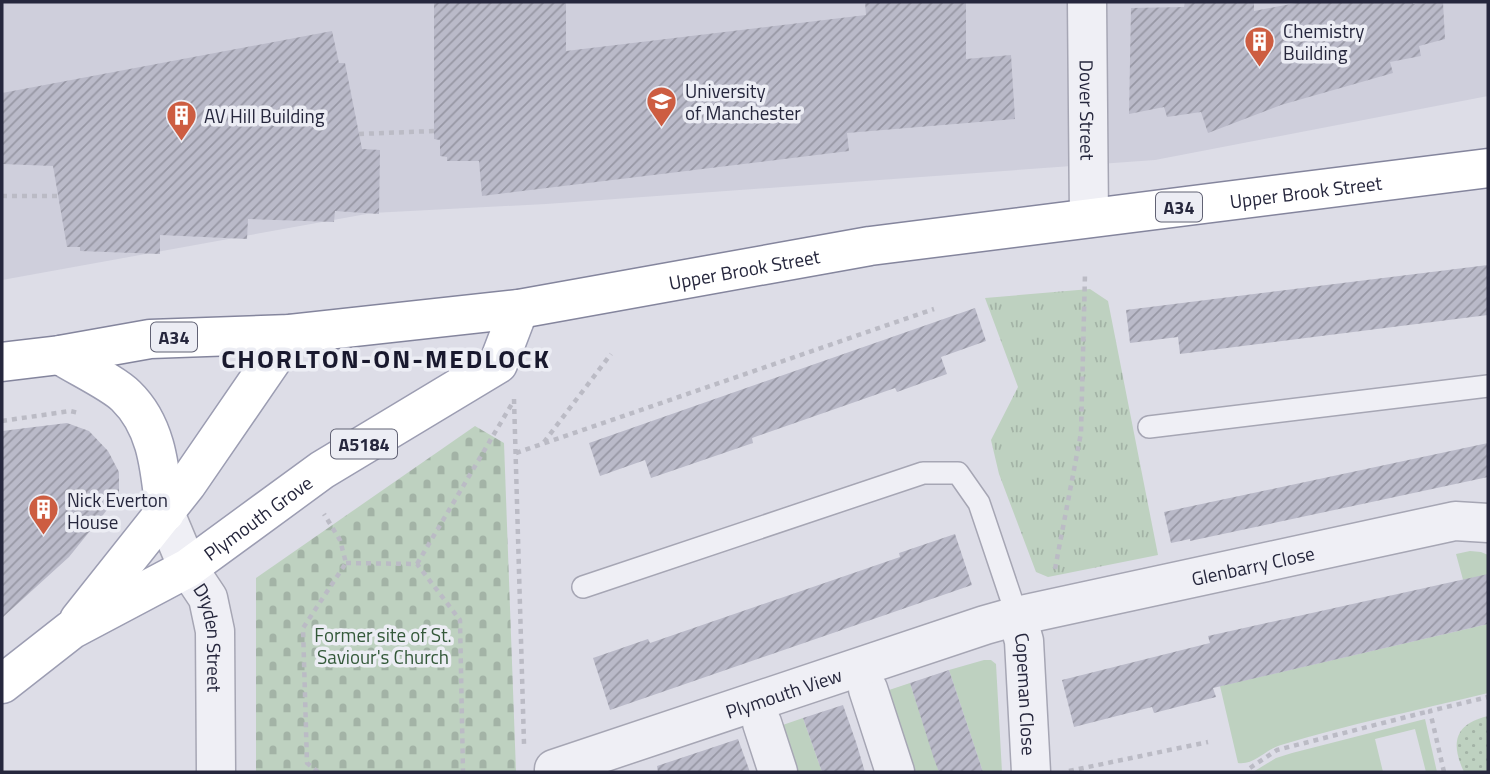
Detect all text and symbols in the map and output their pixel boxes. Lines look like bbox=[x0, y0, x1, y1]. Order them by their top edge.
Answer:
place label: Chemistry Building bbox=[1283, 16, 1364, 67]
building icon: Chemistry Building bbox=[1243, 24, 1277, 68]
street label: Dover Street bbox=[1073, 60, 1103, 161]
place label: University of Manchester bbox=[685, 76, 801, 127]
school or university icon: University of Manchester bbox=[645, 84, 679, 128]
building icon: AV Hill Building bbox=[164, 98, 198, 142]
place label: AV Hill Building bbox=[204, 101, 325, 130]
street label: Upper Brook Street bbox=[1228, 167, 1384, 215]
road number: A34 bbox=[1156, 192, 1202, 222]
street label: Upper Brook Street bbox=[666, 241, 822, 296]
road number: A34 bbox=[151, 323, 197, 352]
district label: CHORLTON-ON-MEDLOCK bbox=[221, 339, 551, 378]
road number: A5184 bbox=[331, 430, 397, 458]
street label: Plymouth Grove bbox=[197, 468, 318, 567]
place label: Nick Everton House bbox=[67, 485, 168, 536]
building icon: Nick Everton House bbox=[27, 493, 61, 537]
street label: Glenbarry Close bbox=[1189, 537, 1317, 592]
street label: Dryden Street bbox=[187, 577, 230, 693]
park label: Former site of St. Saviour's Church bbox=[314, 620, 452, 671]
street label: Copeman Close bbox=[1008, 629, 1045, 756]
street label: Plymouth View bbox=[721, 659, 846, 725]

